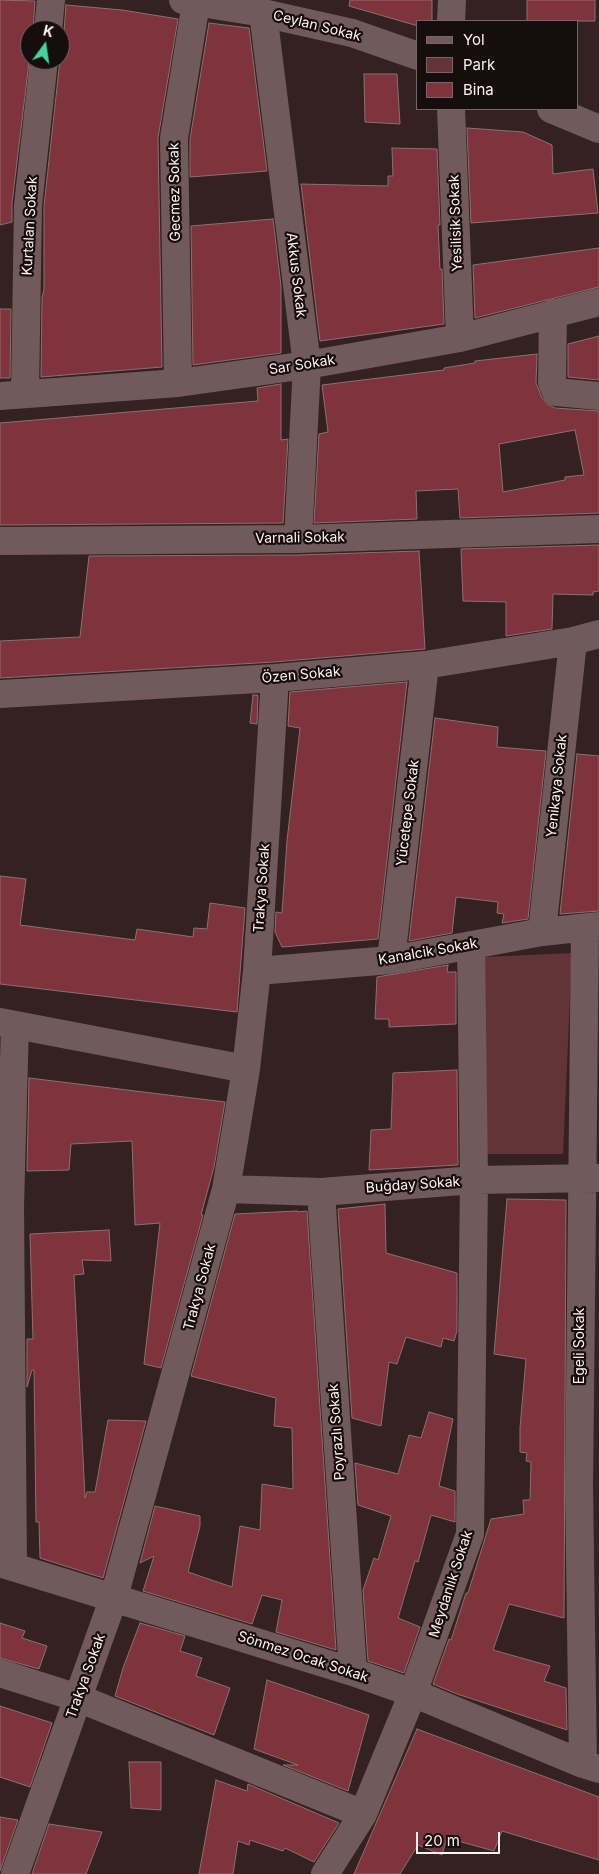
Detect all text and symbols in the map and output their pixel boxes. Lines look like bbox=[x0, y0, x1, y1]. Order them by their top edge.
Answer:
street label: Ceylan Sokak bbox=[271, 7, 363, 45]
north arrow bbox=[20, 20, 70, 70]
legend bbox=[416, 20, 579, 110]
text: K bbox=[42, 21, 55, 40]
text: Yol bbox=[463, 30, 485, 49]
text: Park bbox=[463, 55, 495, 74]
text: Bina bbox=[463, 80, 494, 99]
street label: Gecmez Sokak bbox=[166, 142, 184, 242]
street label: Yesilisik Sokak bbox=[446, 174, 466, 272]
street label: Kurtalan Sokak bbox=[19, 176, 41, 276]
street label: Akkus Sokak bbox=[282, 232, 310, 318]
street label: Sar Sokak bbox=[268, 351, 336, 379]
street label: Varnali Sokak bbox=[255, 529, 345, 547]
street label: Özen Sokak bbox=[261, 663, 341, 687]
street label: Yenikaya Sokak bbox=[543, 734, 571, 838]
street label: Yücetepe Sokak bbox=[393, 759, 423, 867]
street label: Trakya Sokak bbox=[251, 843, 273, 933]
street label: Kanalcik Sokak bbox=[377, 935, 479, 969]
street label: Buğday Sokak bbox=[365, 1173, 461, 1197]
street label: Trakya Sokak bbox=[180, 1242, 220, 1332]
street label: Egeli Sokak bbox=[572, 1308, 588, 1384]
street label: Poyrazlı Sokak bbox=[325, 1383, 349, 1481]
street label: Meydanlık Sokak bbox=[426, 1528, 476, 1640]
street label: Sönmez Ocak Sokak bbox=[236, 1628, 370, 1686]
street label: Trakya Sokak bbox=[63, 1631, 109, 1721]
scale bar bbox=[419, 1822, 503, 1854]
text: 20 m bbox=[424, 1831, 460, 1850]

